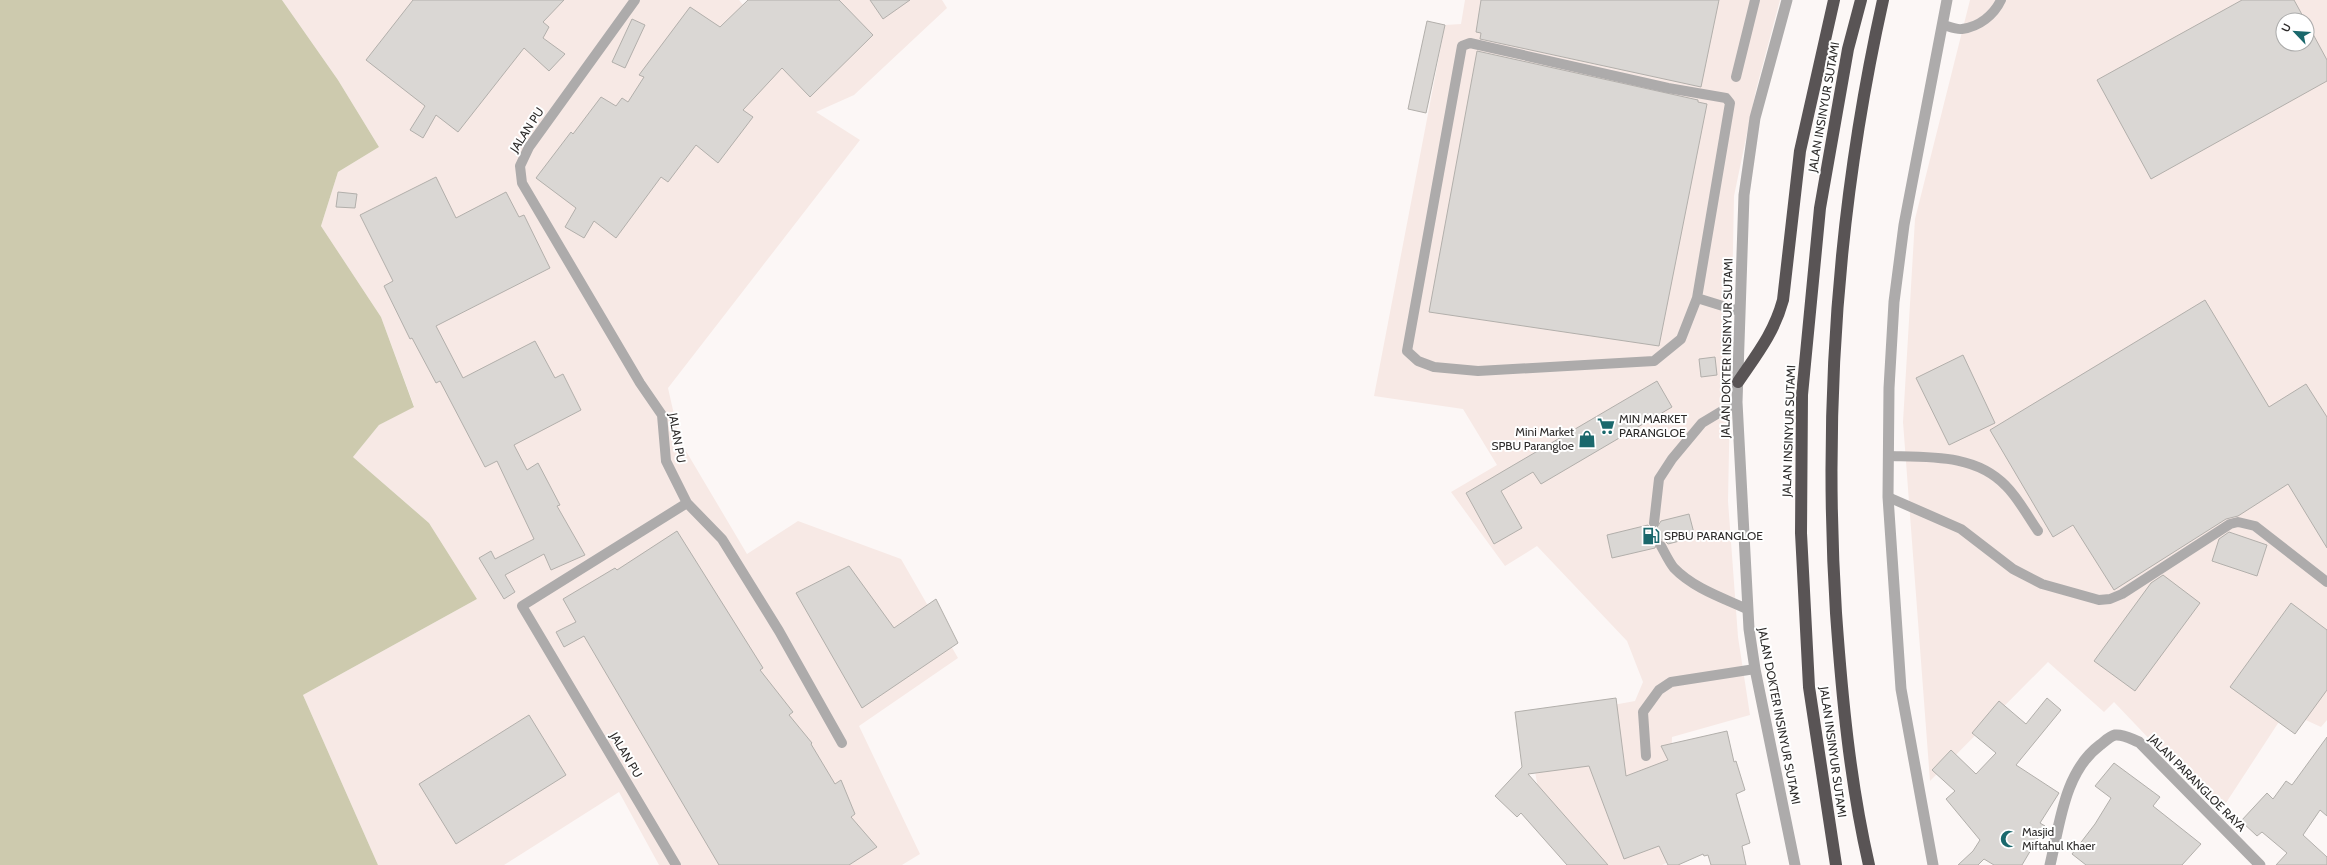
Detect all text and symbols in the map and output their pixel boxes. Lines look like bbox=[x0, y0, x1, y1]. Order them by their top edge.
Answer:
north arrow bbox=[2275, 12, 2315, 52]
text: U bbox=[2278, 21, 2294, 34]
street label: JALAN INSINYUR SUTAMI bbox=[1804, 41, 1842, 174]
street label: JALAN PU bbox=[506, 104, 547, 156]
street label: JALAN DOKTER INSINYUR SUTAMI bbox=[1717, 258, 1736, 439]
street label: JALAN INSINYUR SUTAMI bbox=[1779, 365, 1798, 498]
street label: JALAN PU bbox=[666, 411, 689, 464]
place label: MIN MARKET PARANGLOE bbox=[1619, 411, 1688, 440]
supermarket icon: MIN MARKET PARANGLOE bbox=[1596, 416, 1616, 436]
place label: Mini Market SPBU Parangloe bbox=[1491, 424, 1574, 453]
shop icon: Mini Market SPBU Parangloe bbox=[1577, 429, 1597, 449]
fuel station icon: SPBU PARANGLOE bbox=[1641, 526, 1661, 546]
place label: SPBU PARANGLOE bbox=[1664, 528, 1763, 543]
street label: JALAN DOKTER INSINYUR SUTAMI bbox=[1755, 625, 1804, 806]
street label: JALAN INSINYUR SUTAMI bbox=[1817, 685, 1850, 818]
street label: JALAN PU bbox=[606, 728, 646, 780]
street label: JALAN PARANGLOE RAYA bbox=[2145, 730, 2250, 835]
place label: Masjid Miftahul Khaer bbox=[2022, 824, 2095, 853]
mosque icon: Masjid Miftahul Khaer bbox=[1999, 829, 2019, 849]

